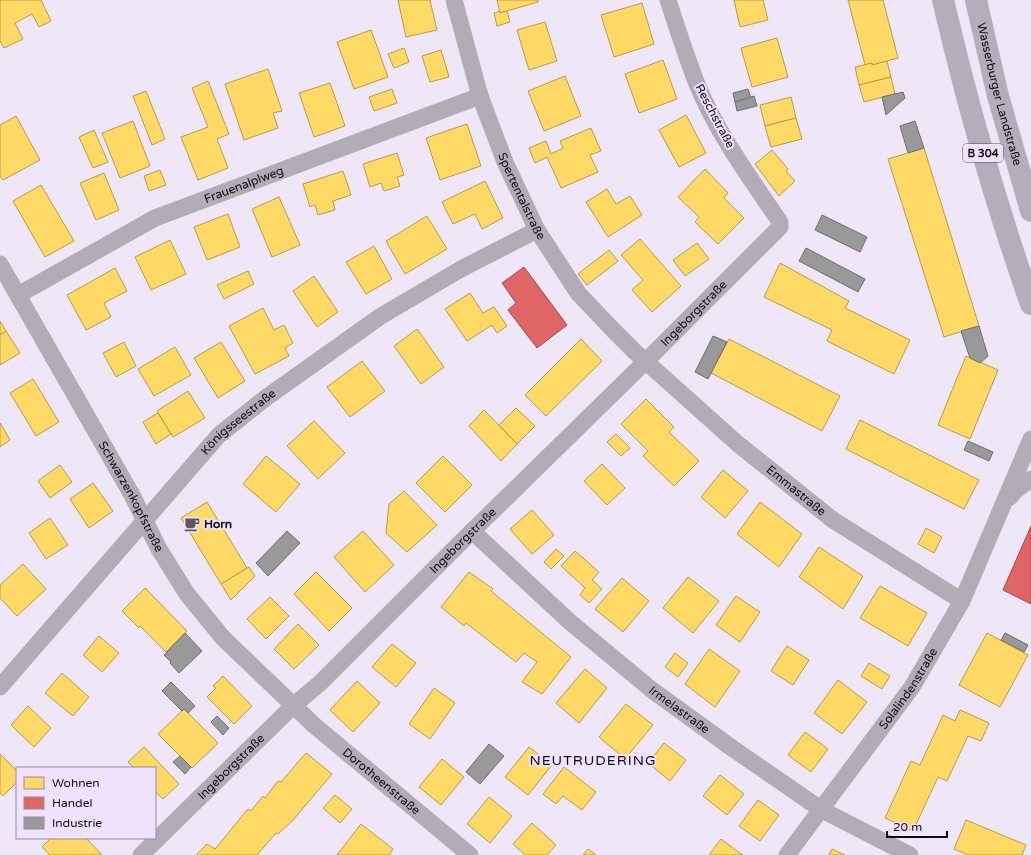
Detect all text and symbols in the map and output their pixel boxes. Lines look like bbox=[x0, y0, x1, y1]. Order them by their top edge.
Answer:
street label: Wasserburger Landstraße bbox=[974, 21, 1025, 167]
street label: Reschstraße bbox=[692, 82, 738, 151]
road number: B 304 bbox=[963, 144, 1003, 162]
street label: Spertentalstraße bbox=[495, 151, 549, 243]
street label: Frauenalplweg bbox=[202, 163, 286, 206]
street label: Ingeborgstraße bbox=[658, 277, 730, 349]
street label: Königsseestraße bbox=[198, 386, 279, 458]
street label: Schwarzenkopfstraße bbox=[96, 439, 166, 554]
street label: Emmastraße bbox=[764, 463, 829, 519]
street label: Ingeborgstraße bbox=[427, 505, 499, 576]
cafe icon: Horn bbox=[183, 515, 201, 533]
place label: Horn bbox=[204, 517, 232, 531]
street label: Solalindenstraße bbox=[876, 645, 940, 732]
street label: Irmelastraße bbox=[646, 683, 712, 737]
street label: Ingeborgstraße bbox=[195, 731, 267, 802]
street label: Dorotheenstraße bbox=[340, 745, 423, 818]
district label: NEUTRUDERING bbox=[529, 752, 657, 769]
legend bbox=[16, 767, 156, 839]
text: Wohnen bbox=[52, 776, 100, 790]
text: Handel bbox=[52, 796, 92, 810]
scale bar bbox=[887, 813, 947, 839]
text: Industrie bbox=[52, 816, 102, 830]
text: 20 m bbox=[893, 820, 922, 834]

